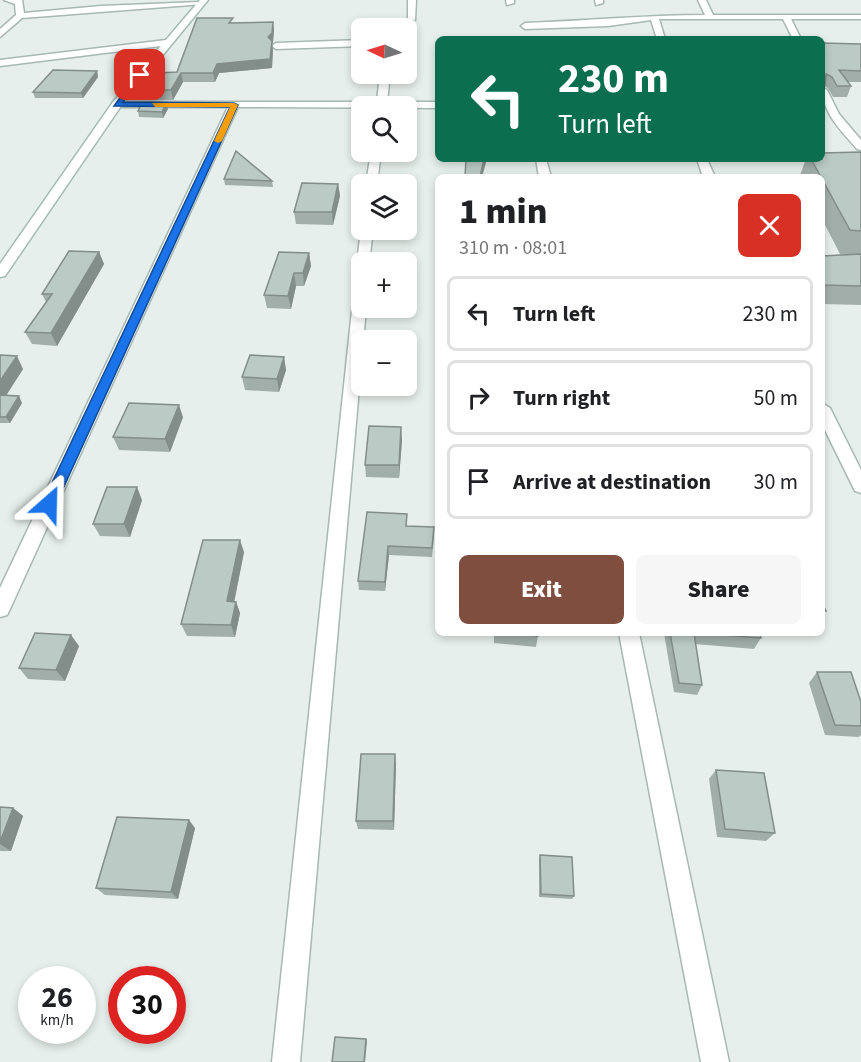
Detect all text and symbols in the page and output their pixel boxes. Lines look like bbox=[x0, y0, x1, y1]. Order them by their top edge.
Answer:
north arrow bbox=[351, 18, 417, 84]
map controls bbox=[351, 18, 417, 396]
pin bbox=[114, 49, 165, 100]
text: 230 m bbox=[558, 49, 669, 109]
icon: arrive bbox=[123, 58, 156, 91]
icon: left bbox=[459, 60, 537, 138]
button: search bbox=[351, 96, 417, 162]
text: Turn left bbox=[558, 105, 652, 144]
button: layers bbox=[351, 174, 417, 240]
text: 1 min bbox=[459, 186, 547, 237]
button: close bbox=[738, 194, 801, 257]
text: 310 m · 08:01 bbox=[459, 234, 567, 262]
button: + bbox=[351, 252, 417, 318]
icon: left bbox=[462, 297, 495, 330]
text: Turn left bbox=[513, 298, 595, 330]
text: 230 m bbox=[743, 298, 798, 330]
button: − bbox=[351, 330, 417, 396]
icon: right bbox=[462, 381, 495, 414]
text: Turn right bbox=[513, 382, 610, 414]
text: 50 m bbox=[753, 382, 798, 414]
icon: arrive bbox=[462, 465, 495, 498]
text: Arrive at destination bbox=[513, 466, 711, 498]
text: 30 m bbox=[753, 466, 798, 498]
position arrow bbox=[17, 472, 81, 536]
button: Exit bbox=[459, 555, 624, 624]
button: Share bbox=[636, 555, 801, 624]
speed limit sign: 30 bbox=[108, 966, 186, 1044]
text: 26 bbox=[41, 976, 73, 1019]
text: km/h bbox=[40, 1010, 74, 1031]

